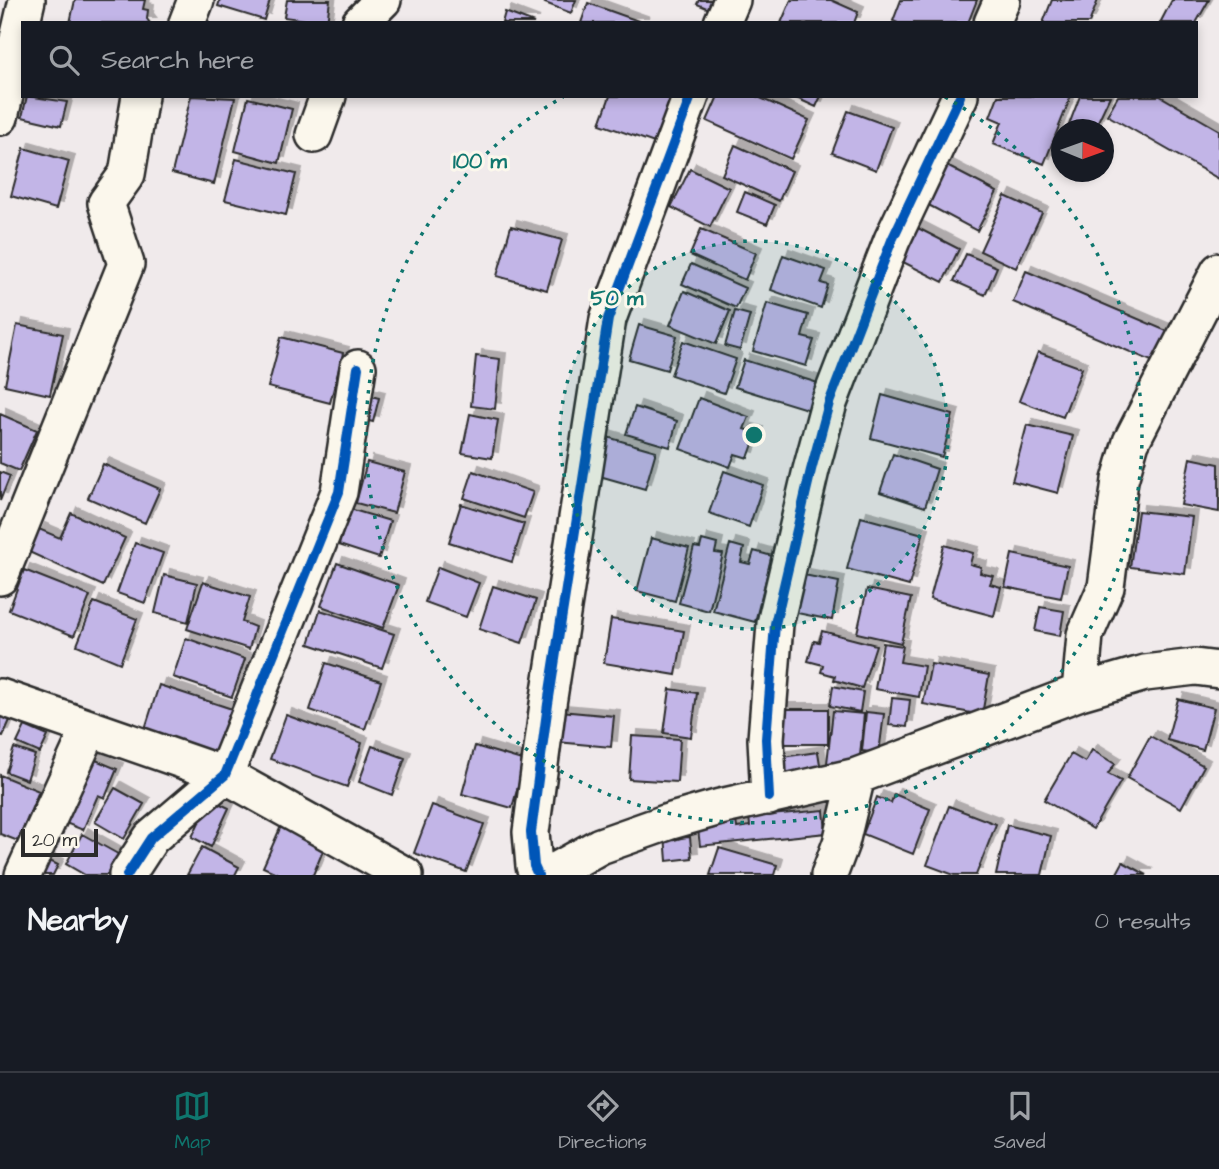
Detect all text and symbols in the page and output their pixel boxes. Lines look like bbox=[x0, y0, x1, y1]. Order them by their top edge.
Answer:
search box bbox=[21, 21, 1198, 98]
icon: search bbox=[45, 41, 83, 79]
text: Search here bbox=[101, 42, 254, 78]
north arrow bbox=[1051, 119, 1114, 182]
text: 100 m bbox=[453, 147, 508, 176]
text: 50 m bbox=[591, 284, 644, 313]
centre of rings bbox=[742, 423, 766, 447]
scale bar bbox=[21, 826, 98, 858]
text: 20 m bbox=[32, 827, 77, 854]
text: Nearby bbox=[28, 900, 128, 942]
text: 0 results bbox=[1094, 905, 1191, 937]
tab: Map bbox=[173, 1087, 211, 1156]
tab: Directions bbox=[558, 1087, 647, 1156]
tab: Saved bbox=[994, 1087, 1045, 1156]

